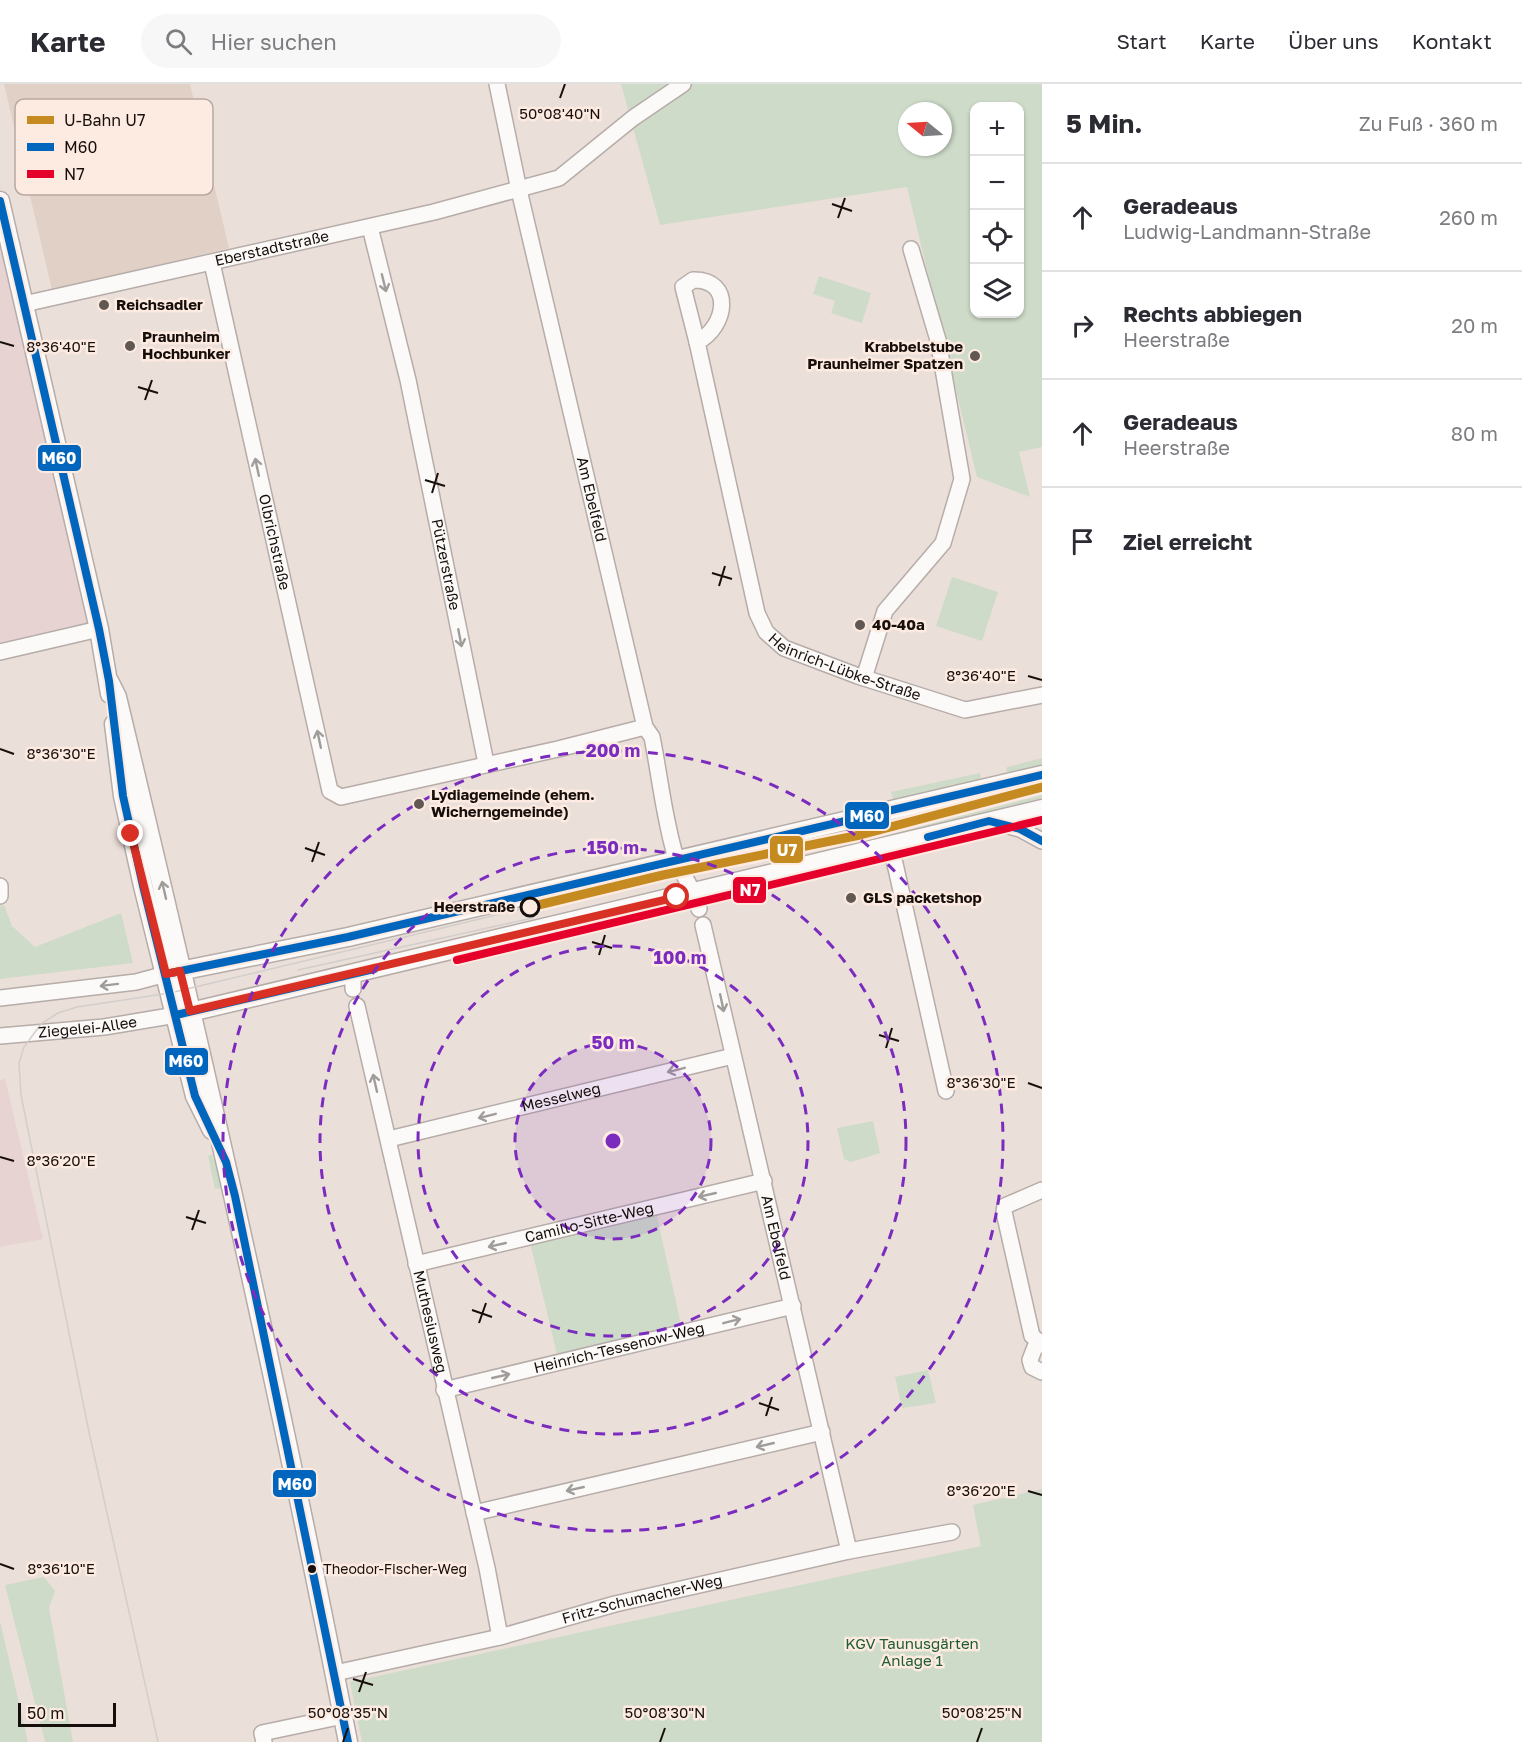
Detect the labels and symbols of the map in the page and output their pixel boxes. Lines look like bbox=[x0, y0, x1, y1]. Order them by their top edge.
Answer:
legend bbox=[15, 99, 213, 195]
north arrow bbox=[898, 102, 952, 156]
text: 50°08'40"N bbox=[519, 104, 601, 122]
text: U-Bahn U7 bbox=[64, 110, 145, 130]
text: M60 bbox=[64, 137, 97, 157]
text: N7 bbox=[64, 164, 85, 184]
street label: Eberstadtstraße bbox=[213, 226, 331, 269]
one-way arrow bbox=[379, 274, 390, 293]
place label: Reichsadler bbox=[116, 295, 203, 313]
marker: Reichsadler bbox=[97, 298, 111, 312]
place label: Praunheim Hochbunker bbox=[142, 327, 231, 362]
text: 8°36'40"E bbox=[26, 337, 96, 355]
place label: Krabbelstube Praunheimer Spatzen bbox=[807, 337, 963, 372]
marker: Praunheim Hochbunker bbox=[123, 339, 137, 353]
marker: Krabbelstube Praunheimer Spatzen bbox=[968, 349, 982, 363]
line badge: M60 bbox=[37, 444, 82, 472]
text: M60 bbox=[42, 448, 76, 468]
street label: Am Ebelfeld bbox=[574, 455, 611, 543]
one-way arrow bbox=[251, 458, 263, 477]
street label: Olbrichstraße bbox=[256, 492, 295, 592]
street label: Pützerstraße bbox=[428, 517, 465, 612]
place label: 40-40a bbox=[872, 615, 925, 633]
marker: 40-40a bbox=[853, 618, 867, 632]
one-way arrow bbox=[455, 628, 466, 647]
street label: Heinrich-Lübke-Straße bbox=[765, 629, 924, 704]
text: 8°36'40"E bbox=[946, 666, 1016, 684]
one-way arrow bbox=[313, 730, 324, 749]
text: 200 m bbox=[586, 739, 640, 761]
text: 8°36'30"E bbox=[26, 744, 96, 762]
place label: Lydiagemeinde (ehem. Wicherngemeinde) bbox=[431, 785, 595, 820]
marker: Lydiagemeinde (ehem. Wicherngemeinde) bbox=[412, 797, 426, 811]
line badge: M60 bbox=[844, 801, 890, 830]
text: M60 bbox=[850, 806, 884, 826]
route end bbox=[117, 820, 143, 846]
line badge: U7 bbox=[769, 835, 804, 864]
text: 150 m bbox=[587, 836, 639, 858]
text: U7 bbox=[777, 840, 797, 860]
line badge: N7 bbox=[732, 876, 767, 904]
text: N7 bbox=[740, 880, 761, 900]
one-way arrow bbox=[158, 881, 169, 900]
route start bbox=[663, 883, 689, 909]
place label: GLS packetshop bbox=[863, 888, 982, 906]
marker: GLS packetshop bbox=[844, 891, 858, 905]
place label: Heerstraße bbox=[434, 897, 515, 915]
marker: Heerstraße bbox=[520, 897, 540, 917]
text: 100 m bbox=[654, 946, 706, 968]
one-way arrow bbox=[99, 980, 119, 991]
one-way arrow bbox=[716, 993, 728, 1012]
street label: Ziegelei-Allee bbox=[37, 1012, 138, 1041]
text: 50 m bbox=[592, 1031, 634, 1053]
line badge: M60 bbox=[164, 1047, 209, 1076]
text: M60 bbox=[169, 1051, 203, 1071]
one-way arrow bbox=[667, 1065, 686, 1077]
one-way arrow bbox=[368, 1073, 380, 1092]
text: 8°36'30"E bbox=[946, 1073, 1016, 1091]
street label: Messelweg bbox=[519, 1078, 602, 1115]
one-way arrow bbox=[478, 1110, 497, 1122]
centre of rings bbox=[603, 1131, 623, 1151]
text: 8°36'20"E bbox=[26, 1151, 96, 1169]
one-way arrow bbox=[698, 1190, 717, 1201]
street label: Am Ebelfeld bbox=[758, 1193, 795, 1282]
street label: Camillo-Sitte-Weg bbox=[523, 1198, 655, 1246]
one-way arrow bbox=[488, 1240, 507, 1252]
street label: Muthesiusweg bbox=[410, 1268, 452, 1375]
one-way arrow bbox=[722, 1315, 741, 1327]
street label: Heinrich-Tessenow-Weg bbox=[532, 1318, 706, 1376]
one-way arrow bbox=[491, 1370, 511, 1381]
one-way arrow bbox=[756, 1440, 775, 1452]
line badge: M60 bbox=[272, 1469, 317, 1498]
text: M60 bbox=[278, 1474, 312, 1494]
text: 8°36'20"E bbox=[946, 1481, 1016, 1499]
one-way arrow bbox=[566, 1484, 585, 1496]
text: 8°36'10"E bbox=[27, 1559, 95, 1577]
place label: Theodor-Fischer-Weg bbox=[323, 1560, 467, 1577]
marker: Theodor-Fischer-Weg bbox=[306, 1563, 318, 1575]
street label: Fritz-Schumacher-Weg bbox=[560, 1570, 724, 1627]
park label: KGV Taunusgärten Anlage 1 bbox=[845, 1634, 979, 1669]
scale bar bbox=[18, 1700, 116, 1728]
text: 50°08'35"N bbox=[308, 1703, 388, 1721]
text: 50°08'30"N bbox=[625, 1703, 705, 1721]
text: 50°08'25"N bbox=[942, 1703, 1022, 1721]

